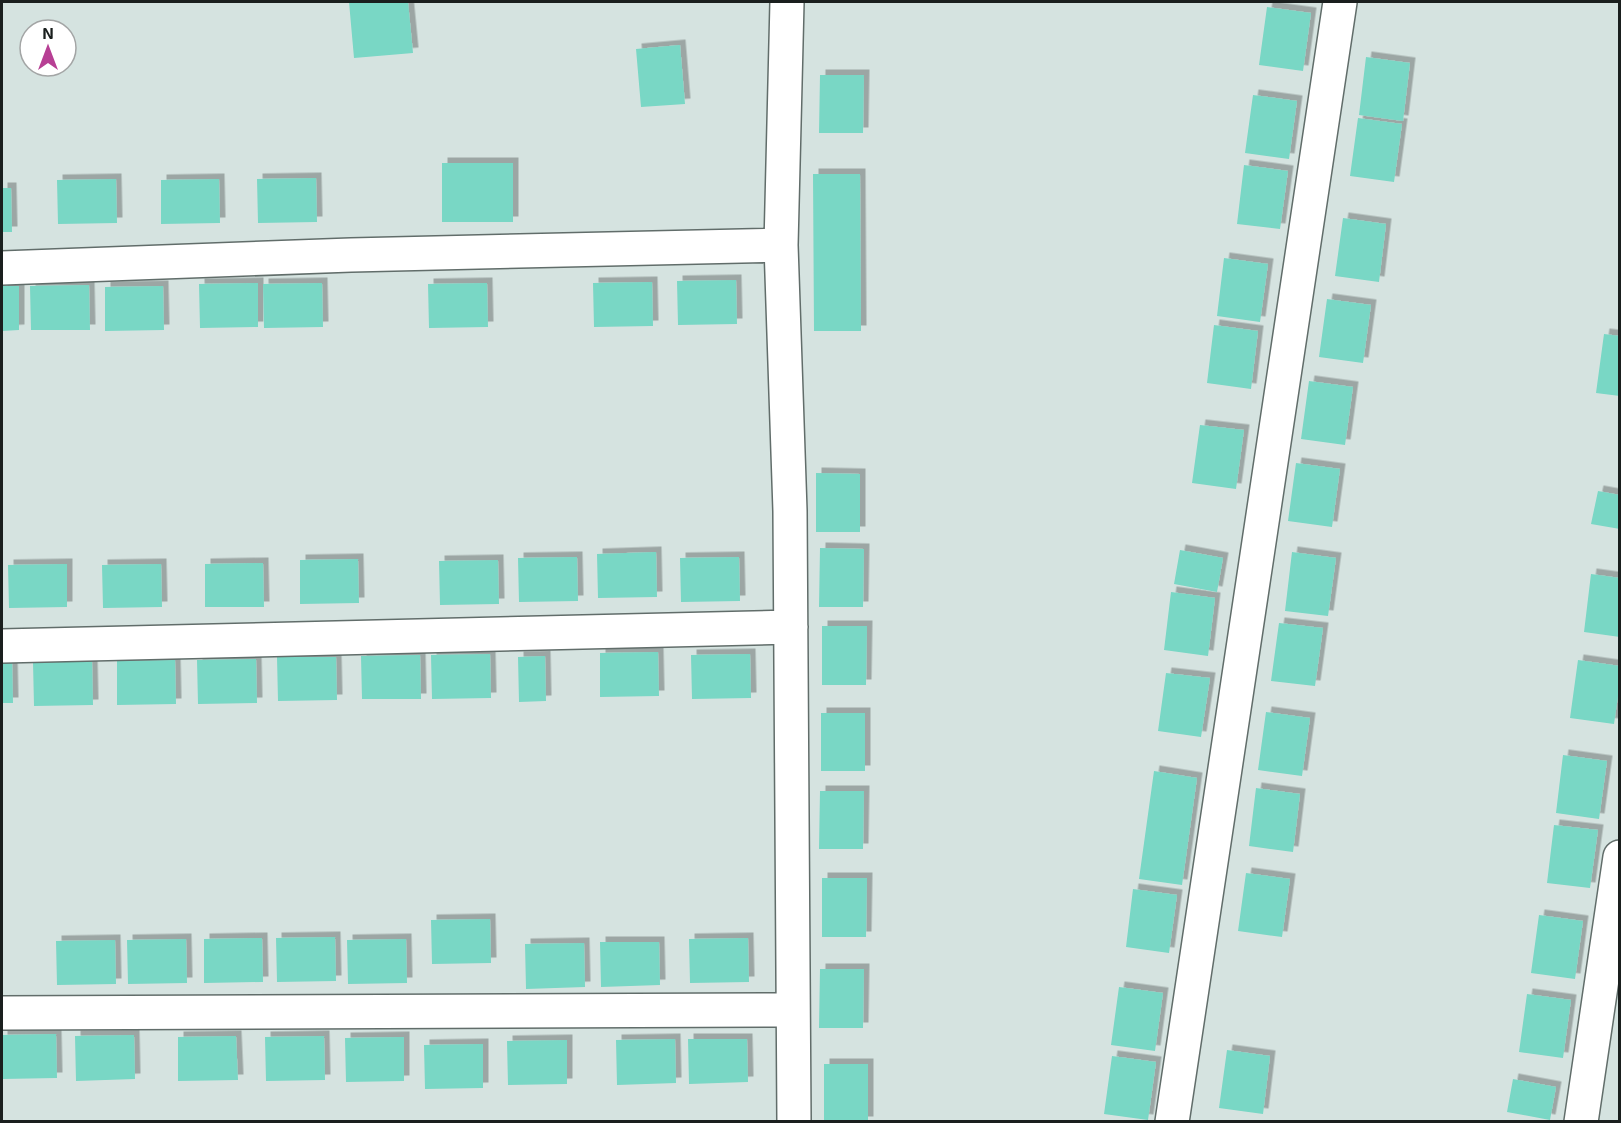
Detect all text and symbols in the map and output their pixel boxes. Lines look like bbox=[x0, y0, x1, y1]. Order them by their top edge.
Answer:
north arrow bbox=[18, 18, 78, 78]
text: N bbox=[42, 23, 54, 42]

